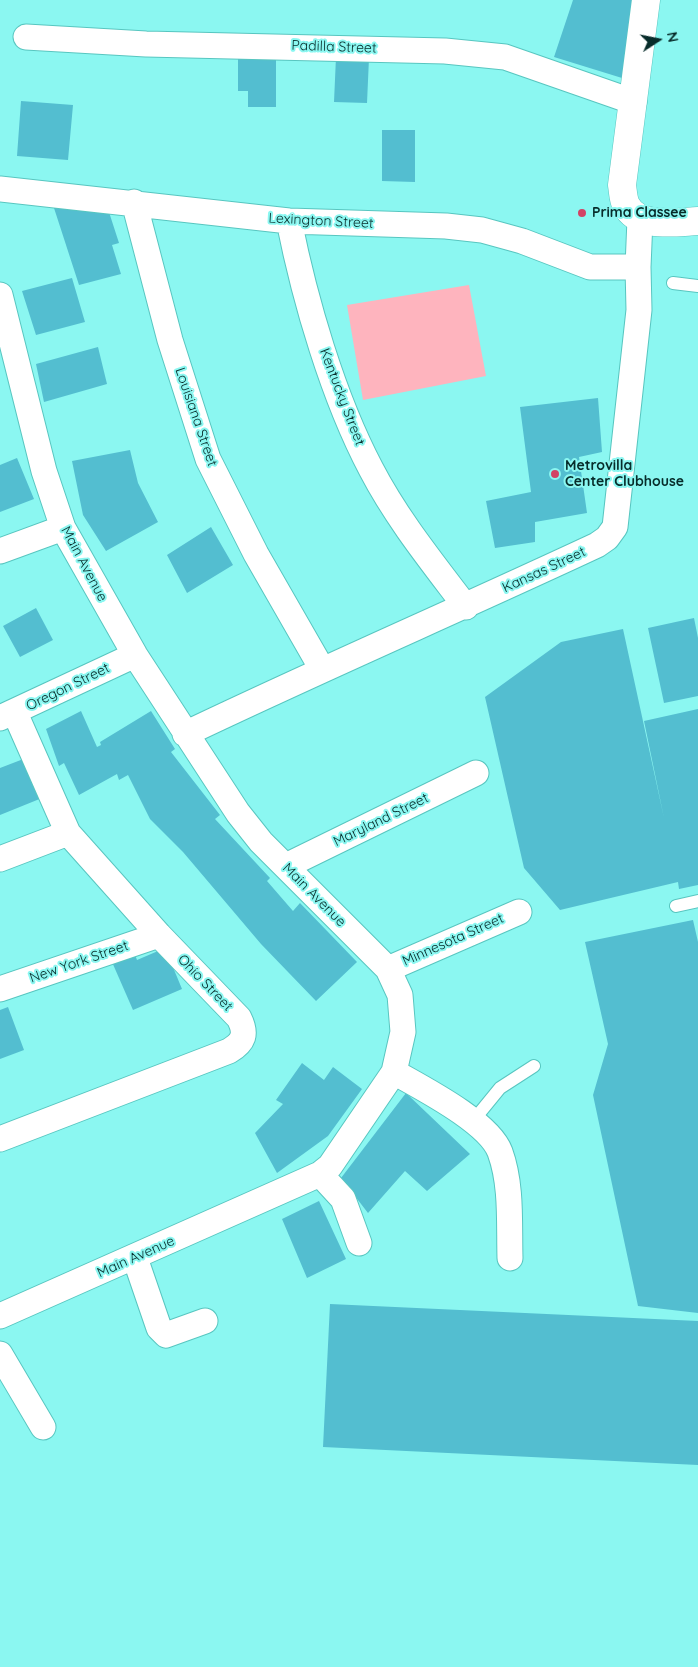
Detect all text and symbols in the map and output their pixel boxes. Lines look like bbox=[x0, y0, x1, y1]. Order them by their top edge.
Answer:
north arrow bbox=[633, 15, 683, 65]
text: N bbox=[663, 30, 683, 44]
street label: Padilla Street bbox=[291, 37, 377, 57]
place label: Prima Classee bbox=[592, 205, 687, 221]
marker: Prima Classee bbox=[576, 207, 588, 219]
street label: Lexington Street bbox=[268, 210, 374, 232]
street label: Kentucky Street bbox=[316, 346, 368, 448]
street label: Louisiana Street bbox=[171, 365, 221, 469]
place label: Metrovilla Center Clubhouse bbox=[565, 458, 684, 491]
marker: Metrovilla Center Clubhouse bbox=[549, 468, 561, 480]
street label: Main Avenue bbox=[57, 523, 111, 605]
street label: Kansas Street bbox=[500, 543, 588, 597]
street label: Oregon Street bbox=[24, 660, 112, 714]
street label: Maryland Street bbox=[331, 790, 431, 850]
street label: Main Avenue bbox=[279, 860, 349, 930]
street label: Minnesota Street bbox=[400, 910, 506, 970]
street label: New York Street bbox=[28, 937, 130, 987]
street label: Ohio Street bbox=[174, 951, 236, 1015]
street label: Main Avenue bbox=[95, 1232, 177, 1282]

